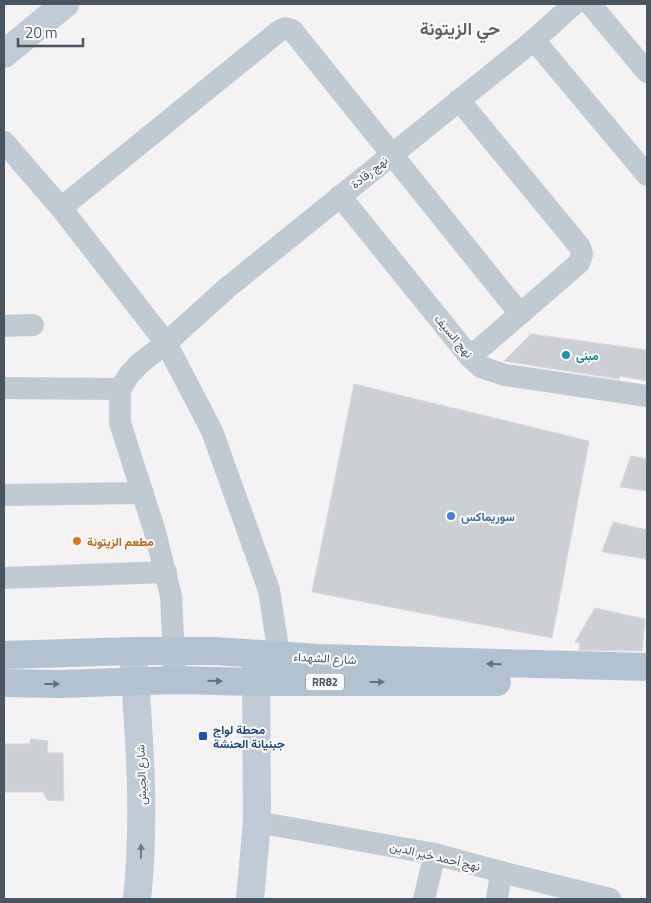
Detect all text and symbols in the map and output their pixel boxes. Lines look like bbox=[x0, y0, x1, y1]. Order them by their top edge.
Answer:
scale bar bbox=[18, 15, 82, 47]
district label: حي الزيتونة bbox=[420, 15, 500, 44]
text: 20 m bbox=[25, 21, 58, 44]
street label: نهج رقادة bbox=[346, 151, 392, 193]
street label: نهج السيف bbox=[430, 310, 478, 362]
place label: مبنى bbox=[576, 346, 599, 365]
marker: مبنى bbox=[560, 349, 572, 361]
place label: سوريماكس bbox=[461, 507, 515, 526]
marker: سوريماكس bbox=[445, 510, 457, 522]
place label: مطعم الزيتونة bbox=[87, 532, 154, 551]
marker: مطعم الزيتونة bbox=[71, 535, 83, 547]
street label: شارع الشهداء bbox=[293, 647, 357, 669]
one-way arrow bbox=[485, 660, 501, 668]
road number: RR82 bbox=[306, 674, 344, 690]
one-way arrow bbox=[207, 677, 223, 685]
one-way arrow bbox=[370, 678, 386, 686]
one-way arrow bbox=[45, 680, 61, 688]
place label: محطة لواج جبنيانة الحنشة bbox=[213, 720, 285, 753]
marker: محطة لواج جبنيانة الحنشة bbox=[197, 730, 209, 742]
street label: شارع الجيش bbox=[130, 744, 152, 806]
street label: نهج أحمد خير الدين bbox=[388, 836, 482, 876]
one-way arrow bbox=[138, 843, 146, 859]

